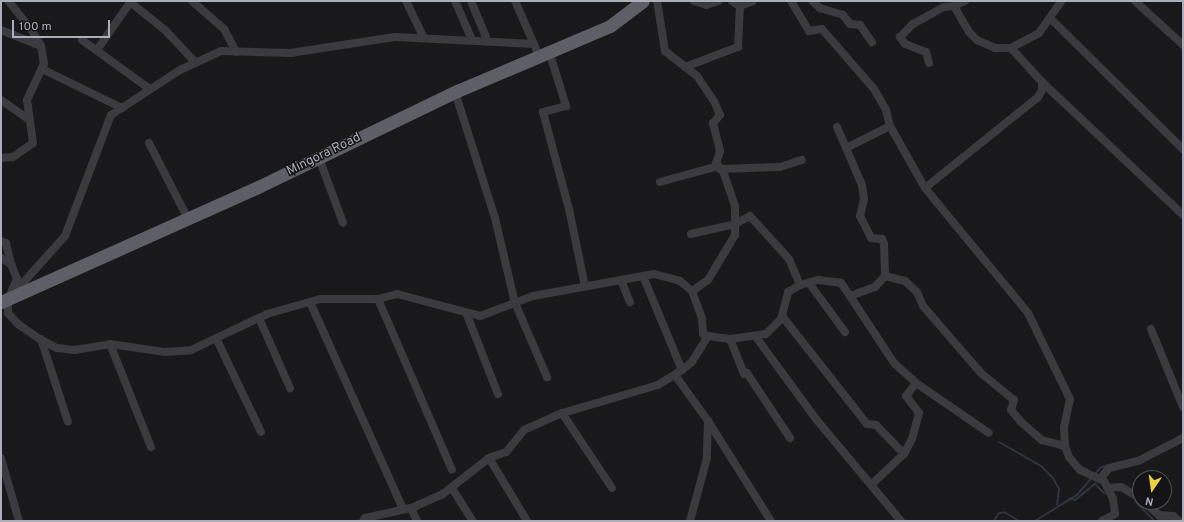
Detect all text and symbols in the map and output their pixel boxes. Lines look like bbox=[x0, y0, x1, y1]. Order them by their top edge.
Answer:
scale bar bbox=[14, 12, 112, 38]
text: 100 m bbox=[19, 19, 52, 35]
street label: Mingora Road bbox=[284, 130, 364, 180]
north arrow bbox=[1132, 470, 1172, 510]
text: N bbox=[1144, 493, 1155, 508]

